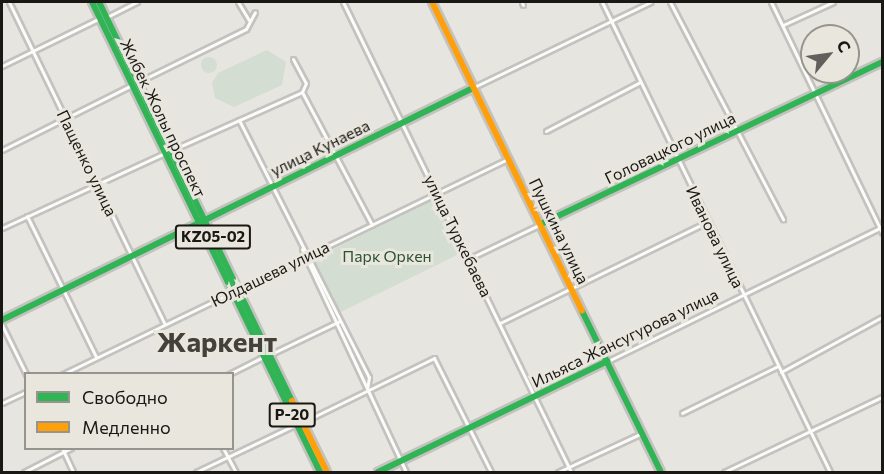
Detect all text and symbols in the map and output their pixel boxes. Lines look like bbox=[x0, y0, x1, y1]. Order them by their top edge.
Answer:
north arrow bbox=[800, 24, 860, 84]
street label: Жибек Жолы проспект bbox=[116, 35, 210, 201]
text: С bbox=[833, 37, 855, 55]
street label: Пащенко улица bbox=[53, 107, 121, 219]
street label: Головацкого улица bbox=[601, 108, 739, 188]
street label: улица Кунаева bbox=[267, 116, 373, 180]
street label: улица Туркебаева bbox=[420, 172, 496, 300]
street label: Пушкина улица bbox=[525, 175, 593, 287]
street label: Иванова улица bbox=[682, 183, 748, 291]
road number: KZ05-02 bbox=[174, 225, 252, 249]
street label: Юлдашева улица bbox=[208, 237, 332, 311]
park label: Парк Оркен bbox=[342, 246, 432, 266]
street label: Ильяса Жансугурова улица bbox=[529, 284, 721, 392]
district label: Жаркент bbox=[157, 324, 277, 358]
legend bbox=[24, 372, 234, 450]
text: Свободно bbox=[82, 386, 168, 408]
road number: Р-20 bbox=[268, 403, 316, 427]
text: Медленно bbox=[82, 416, 171, 438]

